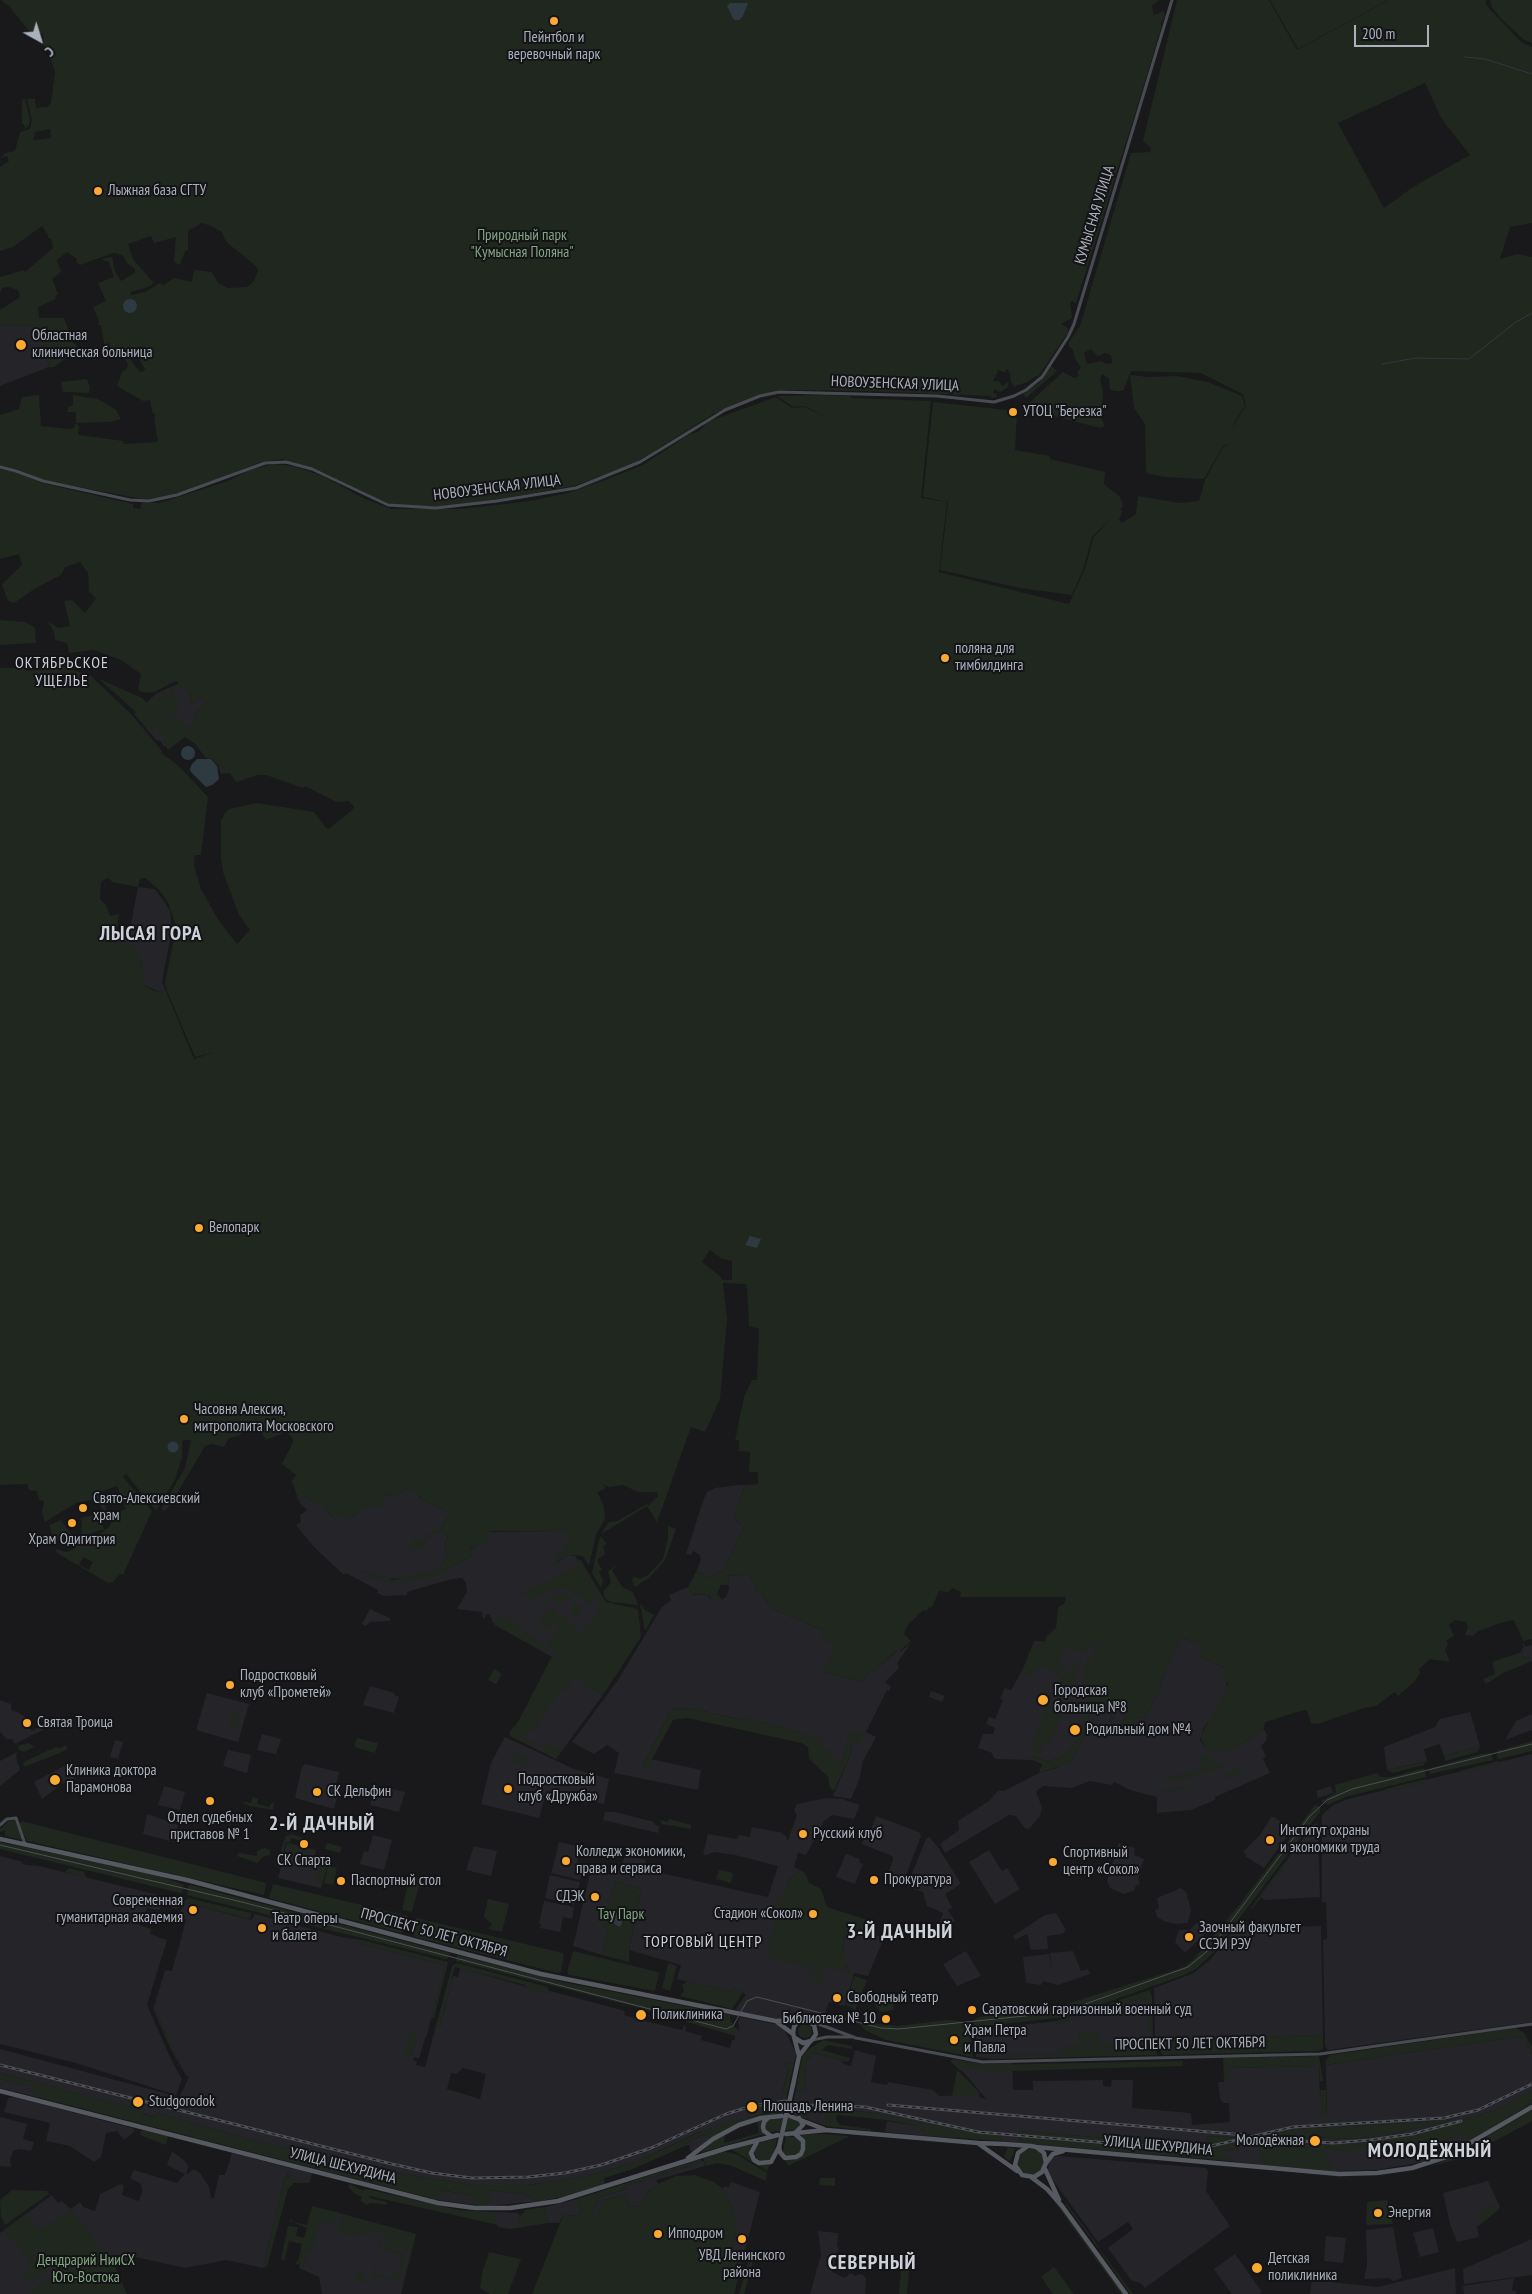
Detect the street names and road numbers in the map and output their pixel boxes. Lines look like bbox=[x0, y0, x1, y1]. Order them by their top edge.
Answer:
street label: КУМЫСНАЯ УЛИЦА bbox=[1071, 163, 1119, 267]
street label: НОВОУЗЕНСКАЯ УЛИЦА bbox=[831, 373, 959, 395]
street label: НОВОУЗЕНСКАЯ УЛИЦА bbox=[432, 471, 562, 505]
street label: ПРОСПЕКТ 50 ЛЕТ ОКТЯБРЯ bbox=[359, 1905, 509, 1961]
street label: ПРОСПЕКТ 50 ЛЕТ ОКТЯБРЯ bbox=[1114, 2034, 1266, 2054]
street label: УЛИЦА ШЕХУРДИНА bbox=[1103, 2132, 1213, 2160]
street label: УЛИЦА ШЕХУРДИНА bbox=[288, 2144, 398, 2188]

